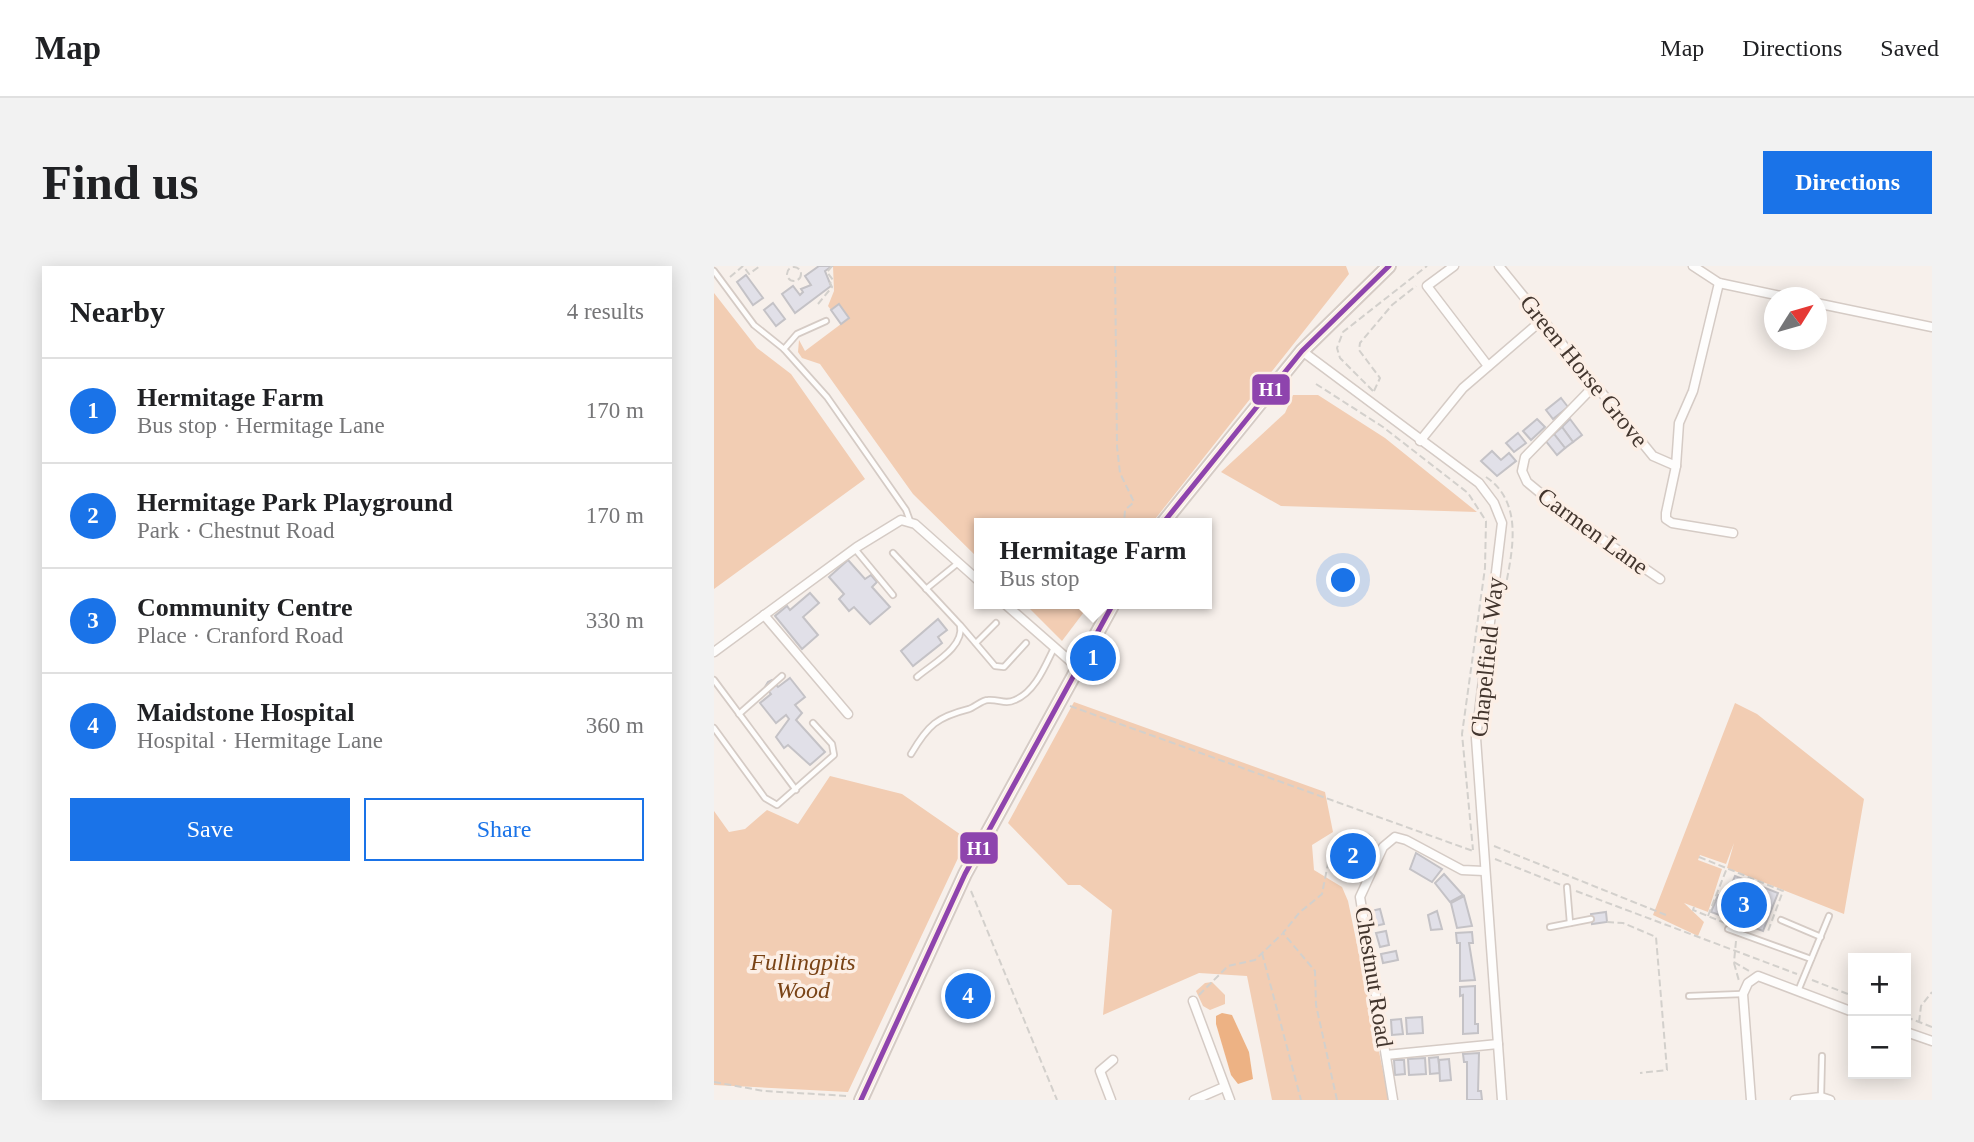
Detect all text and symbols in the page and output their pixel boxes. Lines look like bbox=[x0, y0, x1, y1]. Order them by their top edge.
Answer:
text: Map bbox=[35, 30, 101, 66]
text: Map bbox=[1660, 35, 1704, 61]
text: Directions bbox=[1742, 35, 1842, 61]
text: Saved bbox=[1880, 35, 1939, 61]
button: Directions bbox=[1763, 151, 1932, 214]
text: Find us bbox=[42, 155, 199, 210]
north arrow bbox=[1764, 287, 1827, 350]
street label: Green Horse Grove bbox=[1515, 290, 1653, 452]
text: Nearby bbox=[70, 295, 165, 328]
text: 4 results bbox=[567, 299, 644, 324]
line badge: H1 bbox=[1251, 373, 1291, 406]
text: H1 bbox=[1259, 379, 1283, 400]
text: Hermitage Farm bbox=[137, 383, 324, 412]
text: 1 bbox=[87, 398, 99, 423]
text: 170 m bbox=[586, 398, 644, 423]
text: Bus stop · Hermitage Lane bbox=[137, 413, 385, 438]
street label: Carmen Lane bbox=[1533, 482, 1653, 580]
text: Hermitage Park Playground bbox=[137, 488, 453, 517]
text: 2 bbox=[87, 503, 99, 528]
text: 170 m bbox=[586, 503, 644, 528]
text: Park · Chestnut Road bbox=[137, 518, 334, 543]
popup bbox=[974, 518, 1212, 609]
text: Hermitage Farm bbox=[1000, 536, 1186, 565]
your location bbox=[1326, 563, 1360, 597]
text: Bus stop bbox=[1000, 566, 1079, 591]
street label: Chapelfield Way bbox=[1466, 576, 1508, 738]
text: Community Centre bbox=[137, 593, 352, 622]
text: 3 bbox=[87, 608, 99, 633]
text: 330 m bbox=[586, 608, 644, 633]
text: Place · Cranford Road bbox=[137, 623, 343, 648]
pin: 1 bbox=[1070, 632, 1116, 684]
text: Maidstone Hospital bbox=[137, 698, 354, 727]
text: 4 bbox=[87, 713, 99, 738]
text: 360 m bbox=[586, 713, 644, 738]
text: Hospital · Hermitage Lane bbox=[137, 728, 383, 753]
button: Save bbox=[70, 798, 350, 861]
button: Share bbox=[364, 798, 644, 861]
pin: 2 bbox=[1330, 830, 1376, 882]
line badge: H1 bbox=[959, 831, 999, 865]
text: H1 bbox=[967, 838, 991, 859]
pin: 3 bbox=[1721, 879, 1767, 931]
street label: Chestnut Road bbox=[1350, 905, 1398, 1049]
park label: Fullingpits Wood bbox=[749, 949, 856, 1003]
map controls bbox=[1848, 953, 1911, 1079]
button: + bbox=[1848, 953, 1911, 1016]
pin: 4 bbox=[945, 970, 991, 1022]
button: − bbox=[1848, 1016, 1911, 1079]

